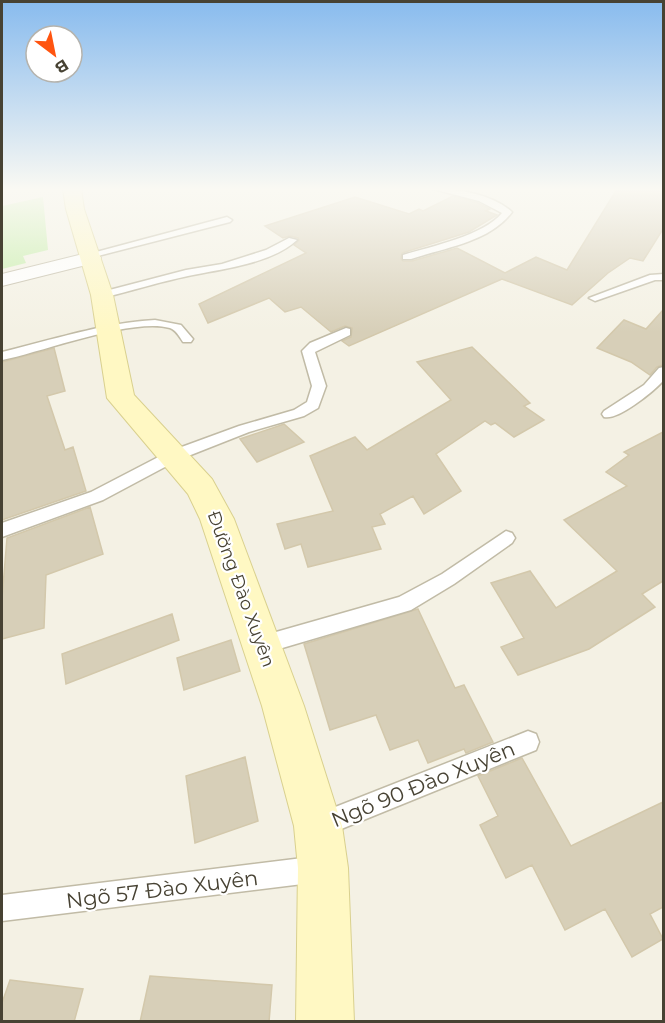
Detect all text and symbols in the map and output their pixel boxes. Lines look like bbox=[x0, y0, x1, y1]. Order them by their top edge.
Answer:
north arrow bbox=[24, 24, 84, 84]
text: B bbox=[51, 55, 72, 78]
street label: Đường Đào Xuyên bbox=[202, 508, 280, 670]
street label: Ngõ 90 Đào Xuyên bbox=[327, 736, 519, 832]
street label: Ngõ 57 Đào Xuyên bbox=[65, 865, 259, 913]

